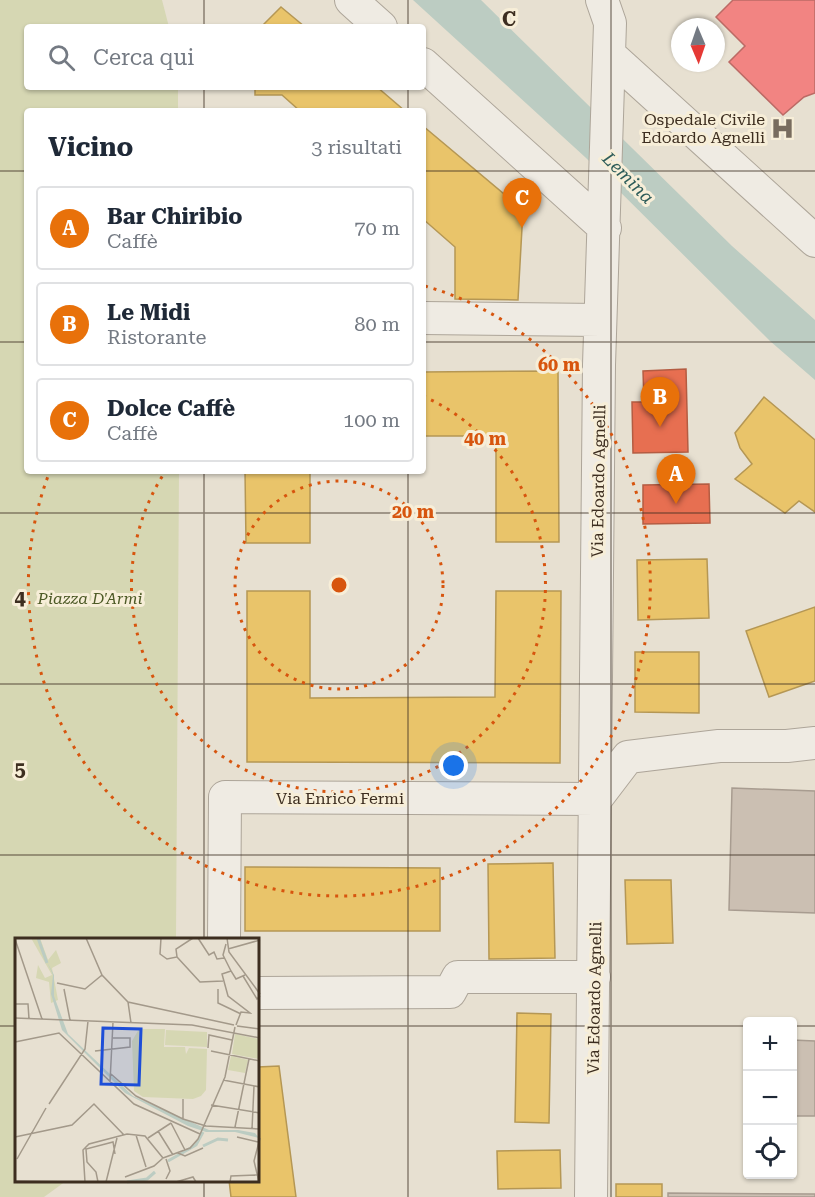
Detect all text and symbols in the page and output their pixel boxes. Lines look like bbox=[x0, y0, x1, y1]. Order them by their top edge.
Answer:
text: C bbox=[502, 7, 516, 31]
north arrow bbox=[671, 18, 725, 72]
search box bbox=[24, 24, 426, 90]
icon: search bbox=[45, 41, 78, 74]
text: Cerca qui bbox=[93, 45, 194, 70]
place label: Ospedale Civile Edoardo Agnelli bbox=[641, 110, 765, 147]
hospital icon: Ospedale Civile Edoardo Agnelli bbox=[770, 115, 796, 141]
text: Vicino bbox=[48, 132, 133, 162]
text: 3 risultati bbox=[311, 135, 402, 159]
water label: Lemina bbox=[598, 147, 658, 208]
pin: C bbox=[502, 178, 542, 228]
text: Bar Chiribio bbox=[107, 204, 242, 229]
text: A bbox=[62, 216, 77, 240]
text: 70 m bbox=[354, 216, 400, 240]
text: Caffè bbox=[107, 229, 158, 253]
text: Le Midi bbox=[107, 300, 190, 325]
text: B bbox=[62, 312, 77, 336]
text: 80 m bbox=[354, 312, 400, 336]
text: Ristorante bbox=[107, 325, 206, 349]
text: 60 m bbox=[538, 354, 581, 375]
pin: B bbox=[640, 378, 680, 427]
text: Dolce Caffè bbox=[107, 396, 235, 421]
street label: Via Edoardo Agnelli bbox=[588, 404, 609, 558]
text: C bbox=[63, 408, 77, 432]
text: 100 m bbox=[343, 408, 400, 432]
text: Caffè bbox=[107, 421, 158, 445]
text: 40 m bbox=[464, 428, 507, 449]
pin: A bbox=[656, 454, 696, 504]
text: 20 m bbox=[392, 501, 435, 522]
centre of rings bbox=[329, 575, 349, 595]
text: 4 bbox=[14, 586, 26, 610]
park label: Piazza D'Armi bbox=[36, 589, 143, 608]
your location bbox=[439, 751, 468, 780]
text: 5 bbox=[14, 757, 26, 781]
street label: Via Enrico Fermi bbox=[276, 789, 404, 808]
street label: Via Edoardo Agnelli bbox=[584, 921, 605, 1075]
inset map bbox=[15, 938, 260, 1182]
map controls bbox=[743, 1017, 797, 1179]
button: + bbox=[743, 1017, 797, 1071]
button: − bbox=[743, 1071, 797, 1125]
button: locate bbox=[743, 1125, 797, 1179]

